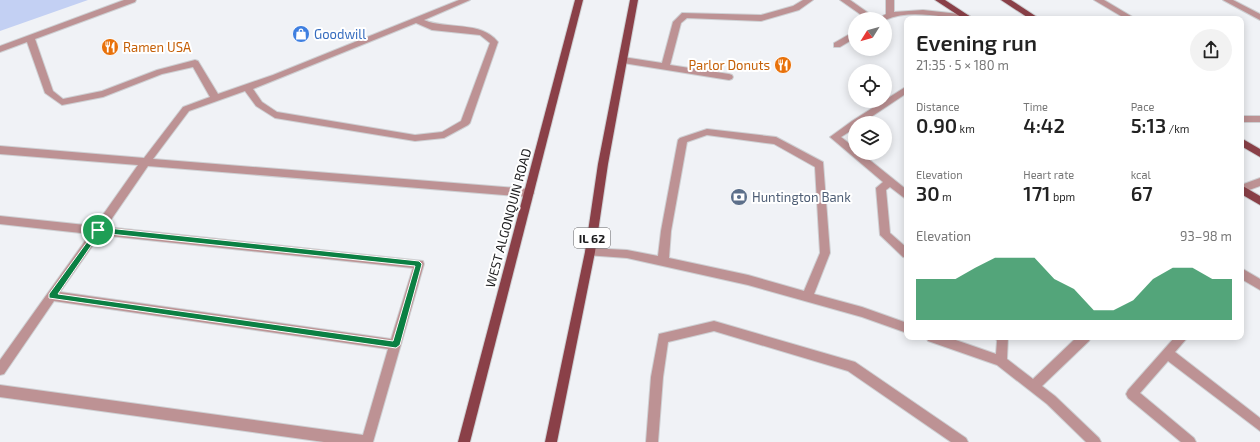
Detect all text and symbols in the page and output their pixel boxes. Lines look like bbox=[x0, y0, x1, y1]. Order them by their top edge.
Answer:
north arrow bbox=[848, 12, 892, 56]
map controls bbox=[848, 12, 892, 160]
shop icon: Goodwill bbox=[291, 24, 311, 44]
place label: Goodwill bbox=[314, 26, 366, 42]
text: Evening run bbox=[916, 29, 1037, 55]
button: share bbox=[1190, 29, 1232, 71]
restaurant icon: Ramen USA bbox=[100, 37, 120, 57]
place label: Ramen USA bbox=[123, 39, 191, 55]
restaurant icon: Parlor Donuts bbox=[773, 55, 793, 75]
place label: Parlor Donuts bbox=[688, 57, 770, 73]
text: 21:35 · 5 × 180 m bbox=[916, 57, 1009, 73]
button: locate bbox=[848, 64, 892, 108]
text: Distance bbox=[916, 100, 959, 113]
text: Time bbox=[1023, 100, 1048, 113]
text: Pace bbox=[1131, 100, 1154, 113]
text: 0.90 bbox=[916, 113, 957, 137]
text: 4:42 bbox=[1023, 113, 1065, 137]
text: 5:13 bbox=[1131, 113, 1166, 137]
button: layers bbox=[848, 116, 892, 160]
text: km bbox=[957, 122, 975, 135]
text: /km bbox=[1166, 122, 1190, 135]
street label: WEST ALGONQUIN ROAD bbox=[482, 147, 534, 289]
text: Elevation bbox=[916, 168, 963, 181]
text: Heart rate bbox=[1023, 168, 1074, 181]
text: kcal bbox=[1131, 168, 1151, 181]
text: 30 bbox=[916, 181, 940, 205]
text: 171 bbox=[1023, 181, 1050, 205]
text: 67 bbox=[1131, 181, 1153, 205]
bank icon: Huntington Bank bbox=[729, 187, 749, 207]
place label: Huntington Bank bbox=[752, 189, 851, 205]
text: m bbox=[940, 190, 952, 203]
text: bpm bbox=[1050, 190, 1075, 203]
pin bbox=[81, 213, 115, 247]
icon: arrive bbox=[87, 219, 109, 241]
road number: IL 62 bbox=[574, 228, 610, 248]
text: Elevation bbox=[916, 228, 971, 244]
text: 93–98 m bbox=[1180, 228, 1232, 244]

